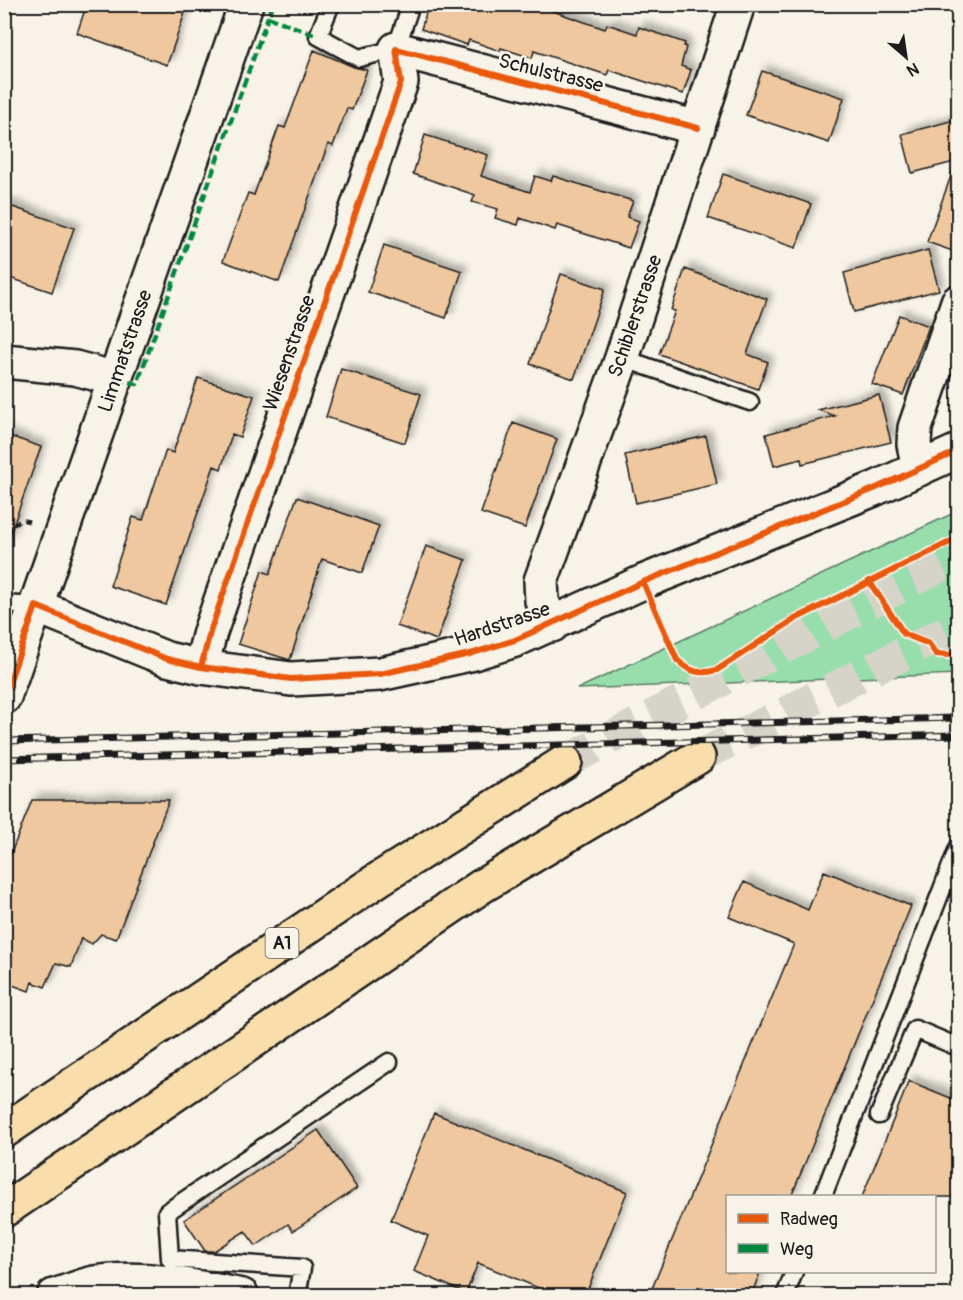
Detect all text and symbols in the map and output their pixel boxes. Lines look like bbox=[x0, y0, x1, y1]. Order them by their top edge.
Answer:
north arrow bbox=[876, 27, 936, 87]
street label: Schulstrasse bbox=[496, 48, 606, 98]
text: N bbox=[903, 58, 922, 81]
street label: Schiblerstrasse bbox=[602, 251, 668, 380]
street label: Limmatstrasse bbox=[92, 286, 158, 416]
street label: Wiesenstrasse bbox=[257, 292, 321, 414]
street label: Hardstrasse bbox=[451, 596, 553, 652]
road number: A1 bbox=[266, 928, 298, 958]
legend bbox=[726, 1195, 936, 1273]
text: Radweg bbox=[780, 1208, 838, 1231]
text: Weg bbox=[780, 1238, 813, 1261]

